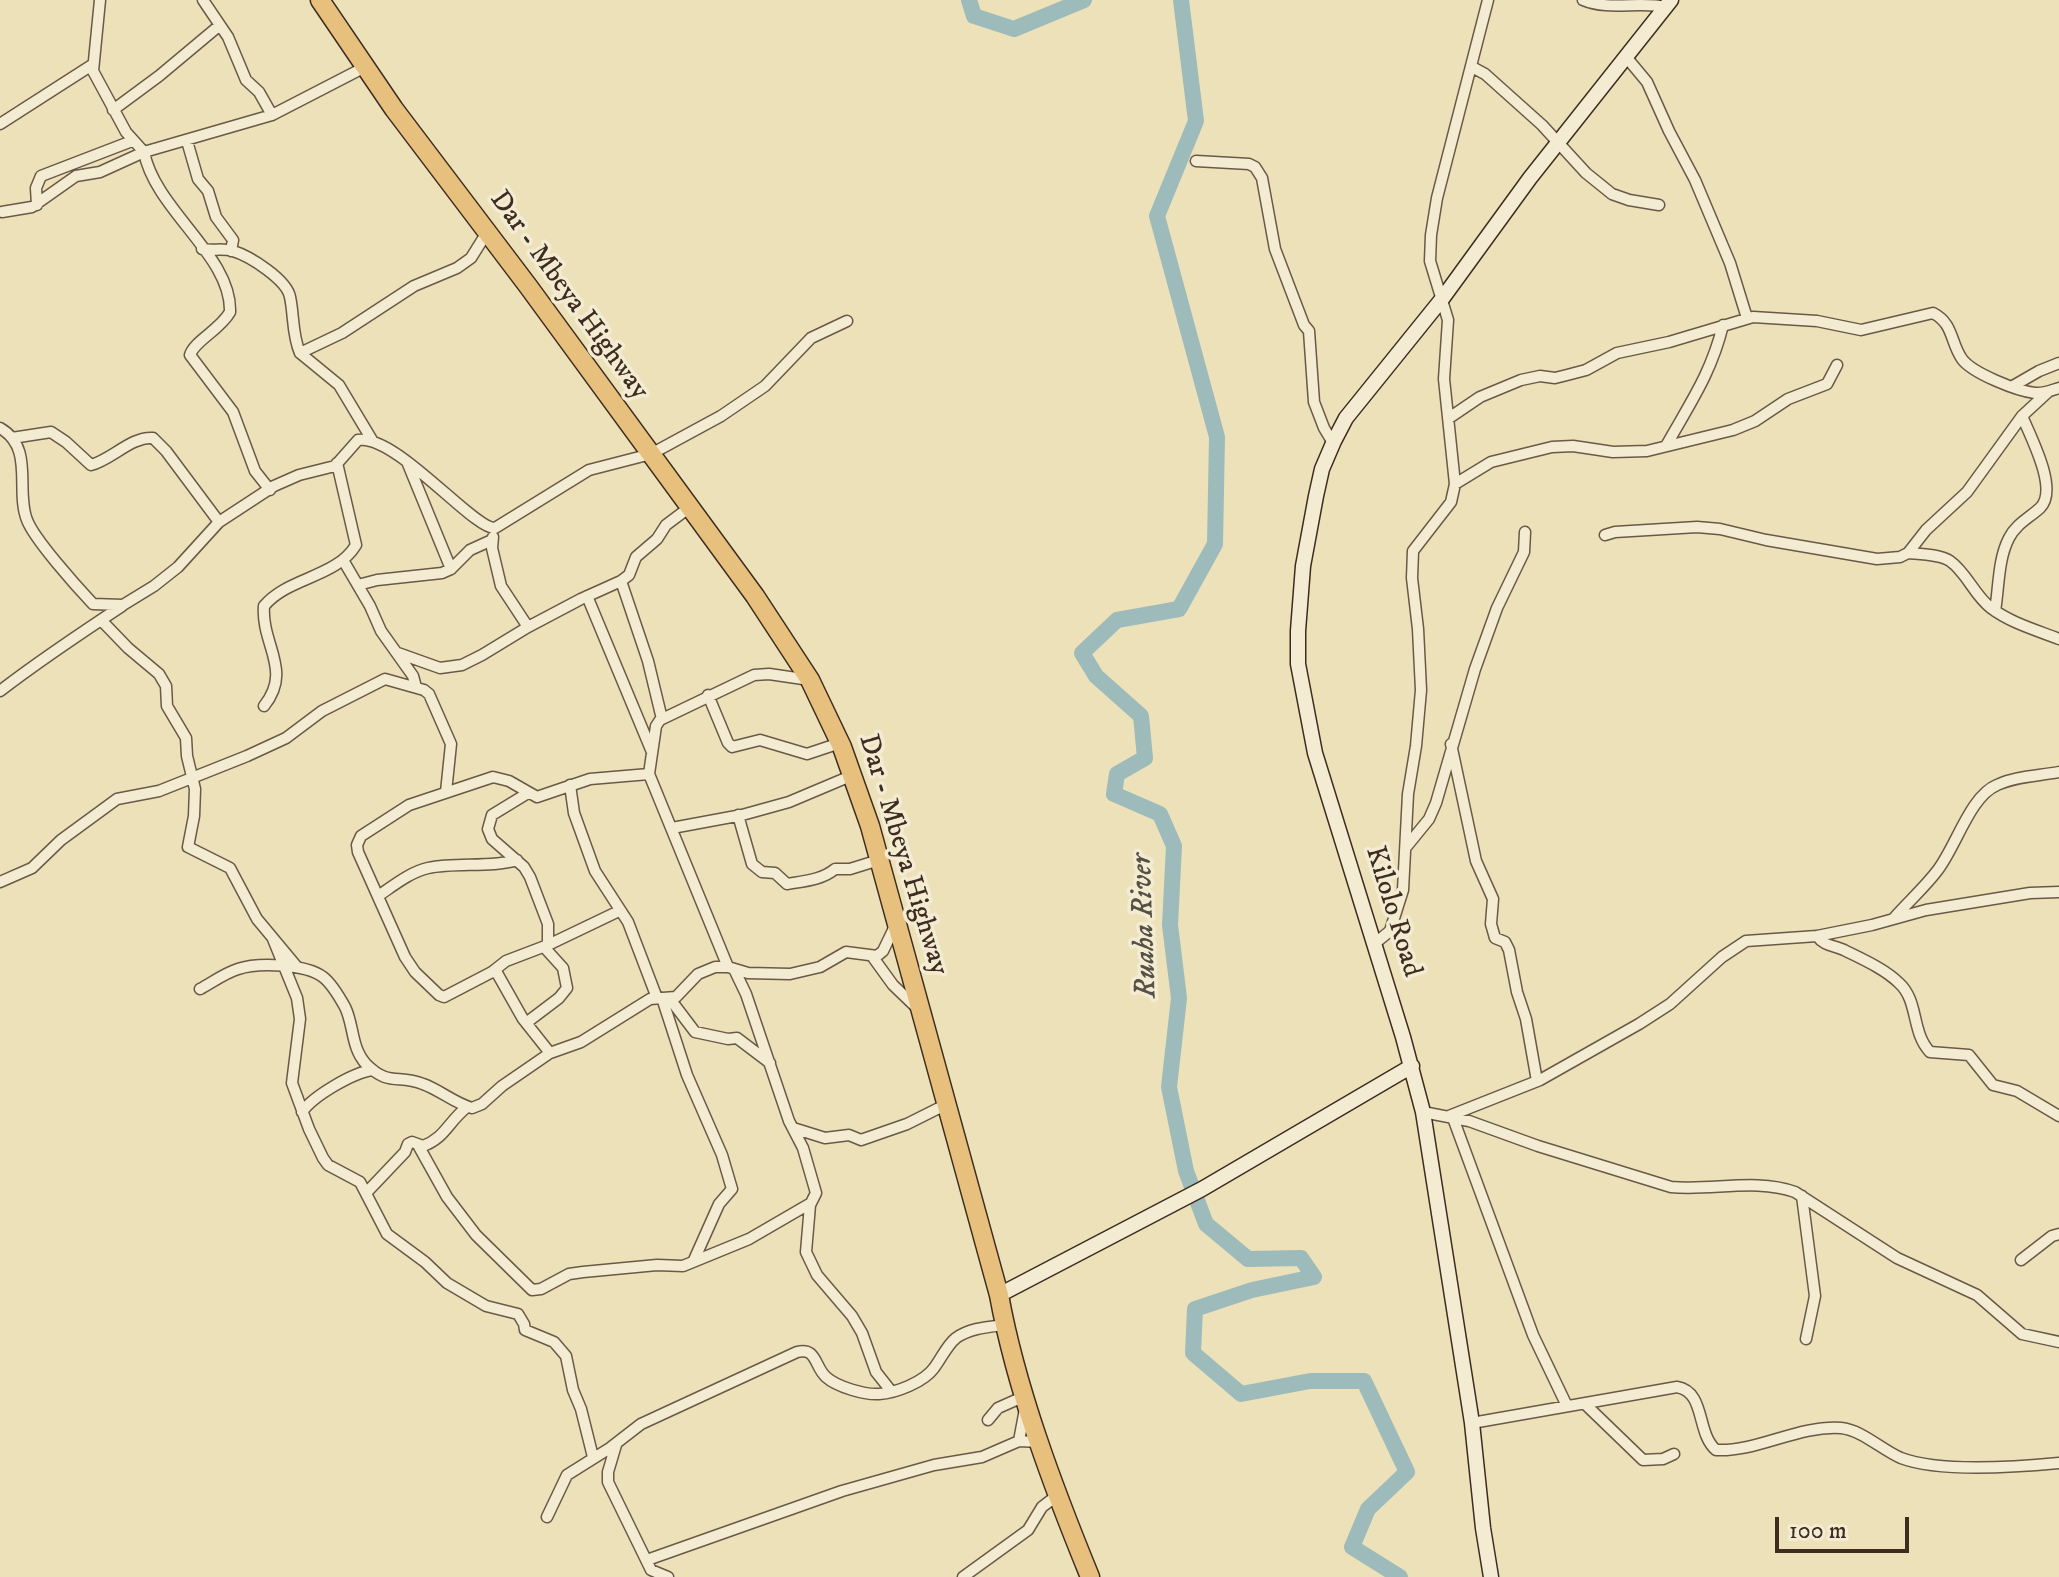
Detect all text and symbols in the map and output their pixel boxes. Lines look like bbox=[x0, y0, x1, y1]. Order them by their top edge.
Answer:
street label: Dar - Mbeya Highway bbox=[481, 185, 655, 407]
street label: Dar - Mbeya Highway bbox=[849, 731, 955, 979]
street label: Kilolo Road bbox=[1356, 843, 1428, 981]
water label: Ruaha River bbox=[1125, 853, 1167, 999]
scale bar bbox=[1779, 1501, 1913, 1551]
text: 100 m bbox=[1789, 1516, 1847, 1546]

